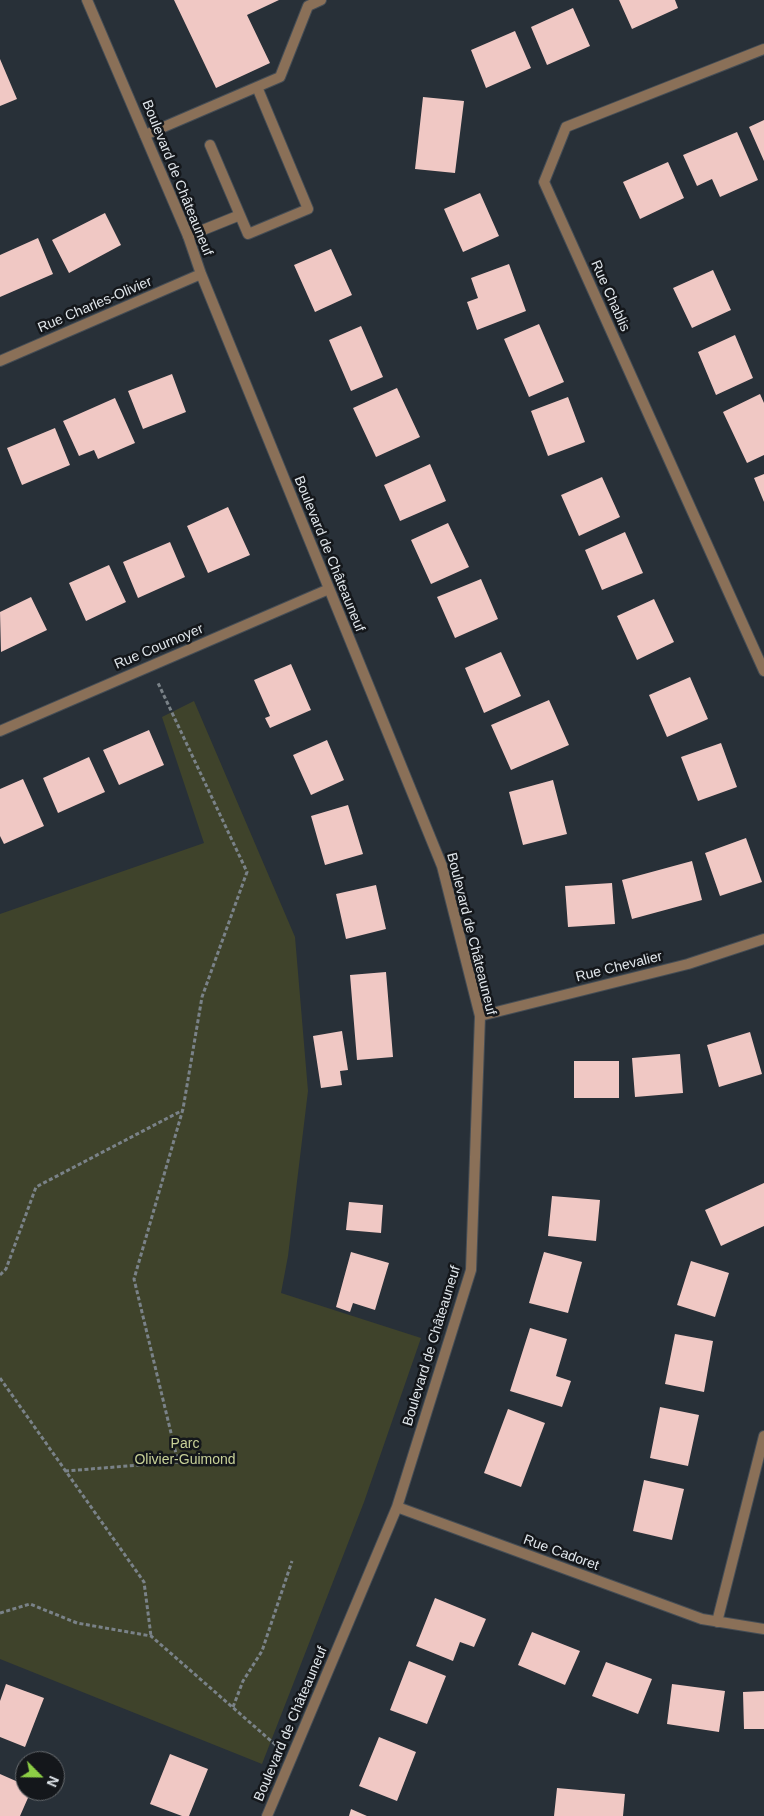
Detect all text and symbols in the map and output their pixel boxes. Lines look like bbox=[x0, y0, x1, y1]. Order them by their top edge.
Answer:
street label: Boulevard de Châteauneuf bbox=[138, 98, 216, 258]
street label: Rue Chablis bbox=[587, 258, 633, 334]
street label: Rue Charles-Olivier bbox=[36, 273, 154, 337]
street label: Boulevard de Châteauneuf bbox=[290, 474, 368, 634]
street label: Rue Cournoyer bbox=[112, 621, 206, 673]
street label: Boulevard de Châteauneuf bbox=[443, 851, 499, 1017]
street label: Rue Chevalier bbox=[574, 948, 664, 986]
street label: Boulevard de Châteauneuf bbox=[400, 1264, 464, 1428]
park label: Parc Olivier-Guimond bbox=[134, 1436, 236, 1468]
street label: Rue Cadoret bbox=[521, 1532, 601, 1574]
street label: Boulevard de Châteauneuf bbox=[251, 1644, 331, 1804]
north arrow bbox=[15, 1751, 65, 1801]
text: N bbox=[44, 1774, 62, 1789]

